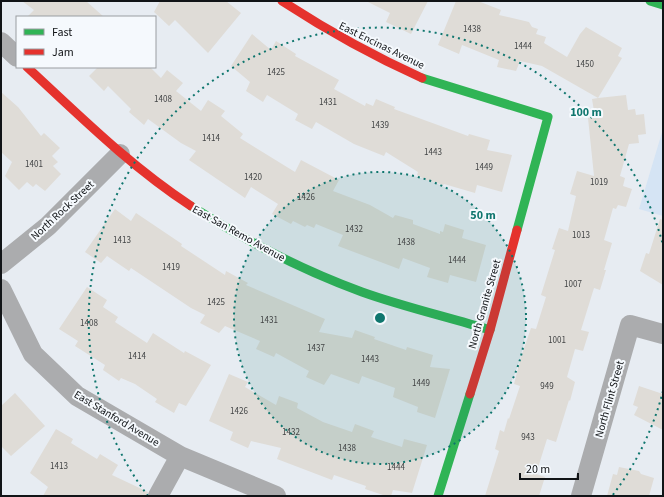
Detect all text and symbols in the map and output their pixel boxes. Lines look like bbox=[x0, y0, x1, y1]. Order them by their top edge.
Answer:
legend bbox=[16, 16, 156, 68]
street label: East Encinas Avenue bbox=[336, 18, 428, 73]
house number: 1438 bbox=[463, 23, 481, 36]
text: Fast bbox=[52, 24, 72, 41]
house number: 1444 bbox=[514, 40, 532, 53]
text: Jam bbox=[52, 44, 74, 61]
house number: 1450 bbox=[576, 58, 594, 71]
house number: 1425 bbox=[267, 66, 285, 79]
house number: 1408 bbox=[154, 93, 172, 106]
house number: 1431 bbox=[319, 96, 337, 109]
text: 100 m bbox=[570, 104, 602, 121]
house number: 1439 bbox=[371, 119, 389, 132]
house number: 1414 bbox=[202, 132, 220, 145]
house number: 1443 bbox=[424, 146, 442, 159]
house number: 1401 bbox=[25, 158, 43, 171]
house number: 1449 bbox=[475, 161, 493, 174]
house number: 1420 bbox=[244, 171, 262, 184]
house number: 1019 bbox=[590, 176, 608, 189]
street label: North Rock Street bbox=[28, 177, 97, 244]
house number: 1426 bbox=[297, 191, 315, 204]
street label: East San Remo Avenue bbox=[190, 202, 288, 265]
text: 50 m bbox=[470, 207, 496, 224]
house number: 1432 bbox=[345, 223, 363, 236]
house number: 1013 bbox=[572, 229, 590, 242]
house number: 1413 bbox=[113, 234, 131, 247]
house number: 1438 bbox=[397, 236, 415, 249]
house number: 1444 bbox=[448, 254, 466, 267]
street label: North Granite Street bbox=[465, 257, 504, 351]
house number: 1419 bbox=[162, 261, 180, 274]
house number: 1007 bbox=[564, 278, 582, 291]
house number: 1425 bbox=[207, 296, 225, 309]
centre of rings bbox=[373, 311, 387, 325]
house number: 1431 bbox=[260, 314, 278, 327]
house number: 1408 bbox=[80, 317, 98, 330]
house number: 1001 bbox=[548, 334, 566, 347]
house number: 1437 bbox=[307, 342, 325, 355]
house number: 1414 bbox=[128, 350, 146, 363]
house number: 1443 bbox=[361, 353, 379, 366]
street label: North Flint Street bbox=[591, 359, 628, 439]
house number: 1449 bbox=[412, 377, 430, 390]
house number: 949 bbox=[540, 380, 554, 393]
street label: East Stanford Avenue bbox=[71, 387, 163, 450]
house number: 1426 bbox=[230, 405, 248, 418]
house number: 1432 bbox=[282, 426, 300, 439]
house number: 943 bbox=[521, 431, 535, 444]
house number: 1438 bbox=[338, 442, 356, 455]
scale bar bbox=[520, 455, 578, 481]
house number: 1413 bbox=[50, 460, 68, 473]
house number: 1444 bbox=[387, 461, 405, 474]
text: 20 m bbox=[526, 461, 550, 478]

